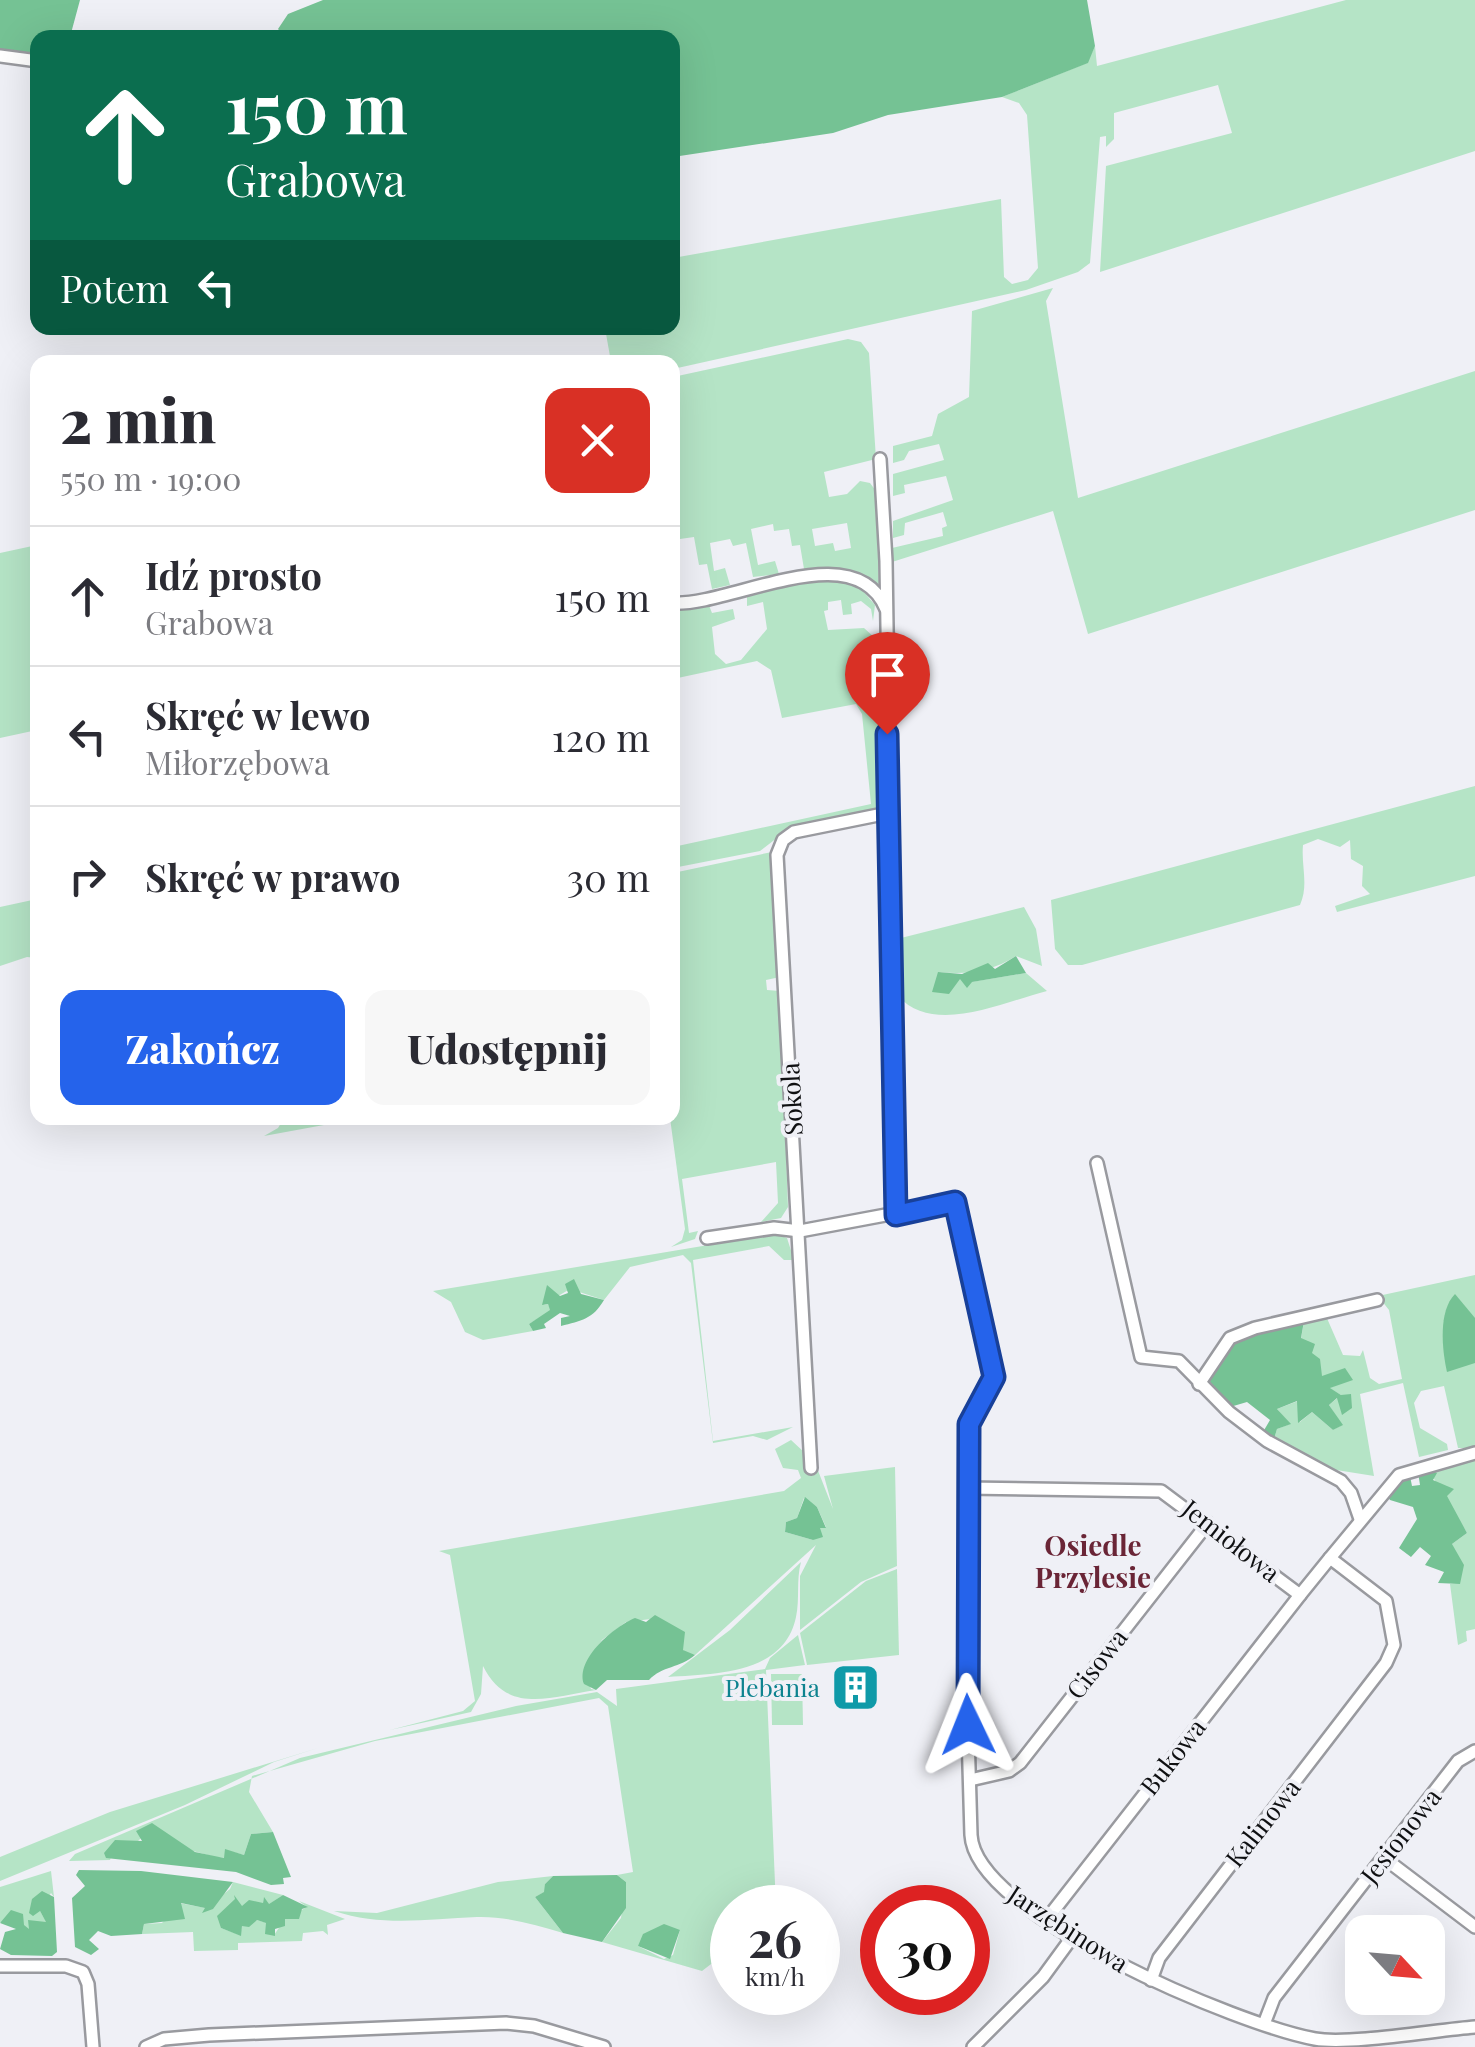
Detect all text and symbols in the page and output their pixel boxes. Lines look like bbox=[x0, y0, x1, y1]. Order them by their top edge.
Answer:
text: 150 m bbox=[225, 58, 408, 152]
icon: ahead bbox=[60, 70, 190, 200]
text: Grabowa bbox=[225, 148, 406, 208]
icon: left bbox=[189, 260, 244, 315]
text: Potem bbox=[60, 262, 169, 313]
text: 2 min bbox=[60, 378, 216, 458]
button: close bbox=[545, 388, 650, 493]
text: 550 m · 19:00 bbox=[60, 456, 242, 499]
text: Idź prosto bbox=[145, 549, 322, 600]
icon: ahead bbox=[60, 569, 115, 624]
text: 150 m bbox=[555, 571, 650, 622]
text: Grabowa bbox=[145, 600, 273, 643]
pin bbox=[845, 632, 930, 735]
icon: arrive bbox=[860, 647, 915, 702]
text: Skręć w lewo bbox=[145, 689, 370, 740]
icon: left bbox=[60, 709, 115, 764]
text: 120 m bbox=[552, 711, 650, 762]
text: Miłorzębowa bbox=[145, 740, 330, 783]
icon: right bbox=[60, 849, 115, 904]
text: Skręć w prawo bbox=[145, 851, 401, 902]
text: 30 m bbox=[567, 851, 650, 902]
button: Zakończ bbox=[60, 990, 345, 1105]
button: Udostępnij bbox=[365, 990, 650, 1105]
street label: Sokola bbox=[772, 1061, 809, 1136]
street label: Jemiołowa bbox=[1176, 1491, 1288, 1589]
district label: Osiedle Przylesie bbox=[1035, 1526, 1151, 1595]
street label: Cisowa bbox=[1058, 1621, 1134, 1705]
building icon: Plebania bbox=[829, 1662, 881, 1714]
place label: Plebania bbox=[725, 1670, 821, 1703]
position arrow bbox=[916, 1673, 1020, 1777]
street label: Bukowa bbox=[1132, 1711, 1212, 1801]
street label: Kalinowa bbox=[1217, 1771, 1307, 1873]
street label: Jesionowa bbox=[1352, 1780, 1448, 1890]
street label: Jarzębinowa bbox=[1001, 1876, 1136, 1979]
speed limit sign: 30 bbox=[860, 1885, 990, 2015]
text: 26 bbox=[748, 1904, 802, 1971]
north arrow bbox=[1345, 1915, 1445, 2015]
map controls bbox=[1345, 1915, 1445, 2015]
text: km/h bbox=[745, 1959, 805, 1992]

